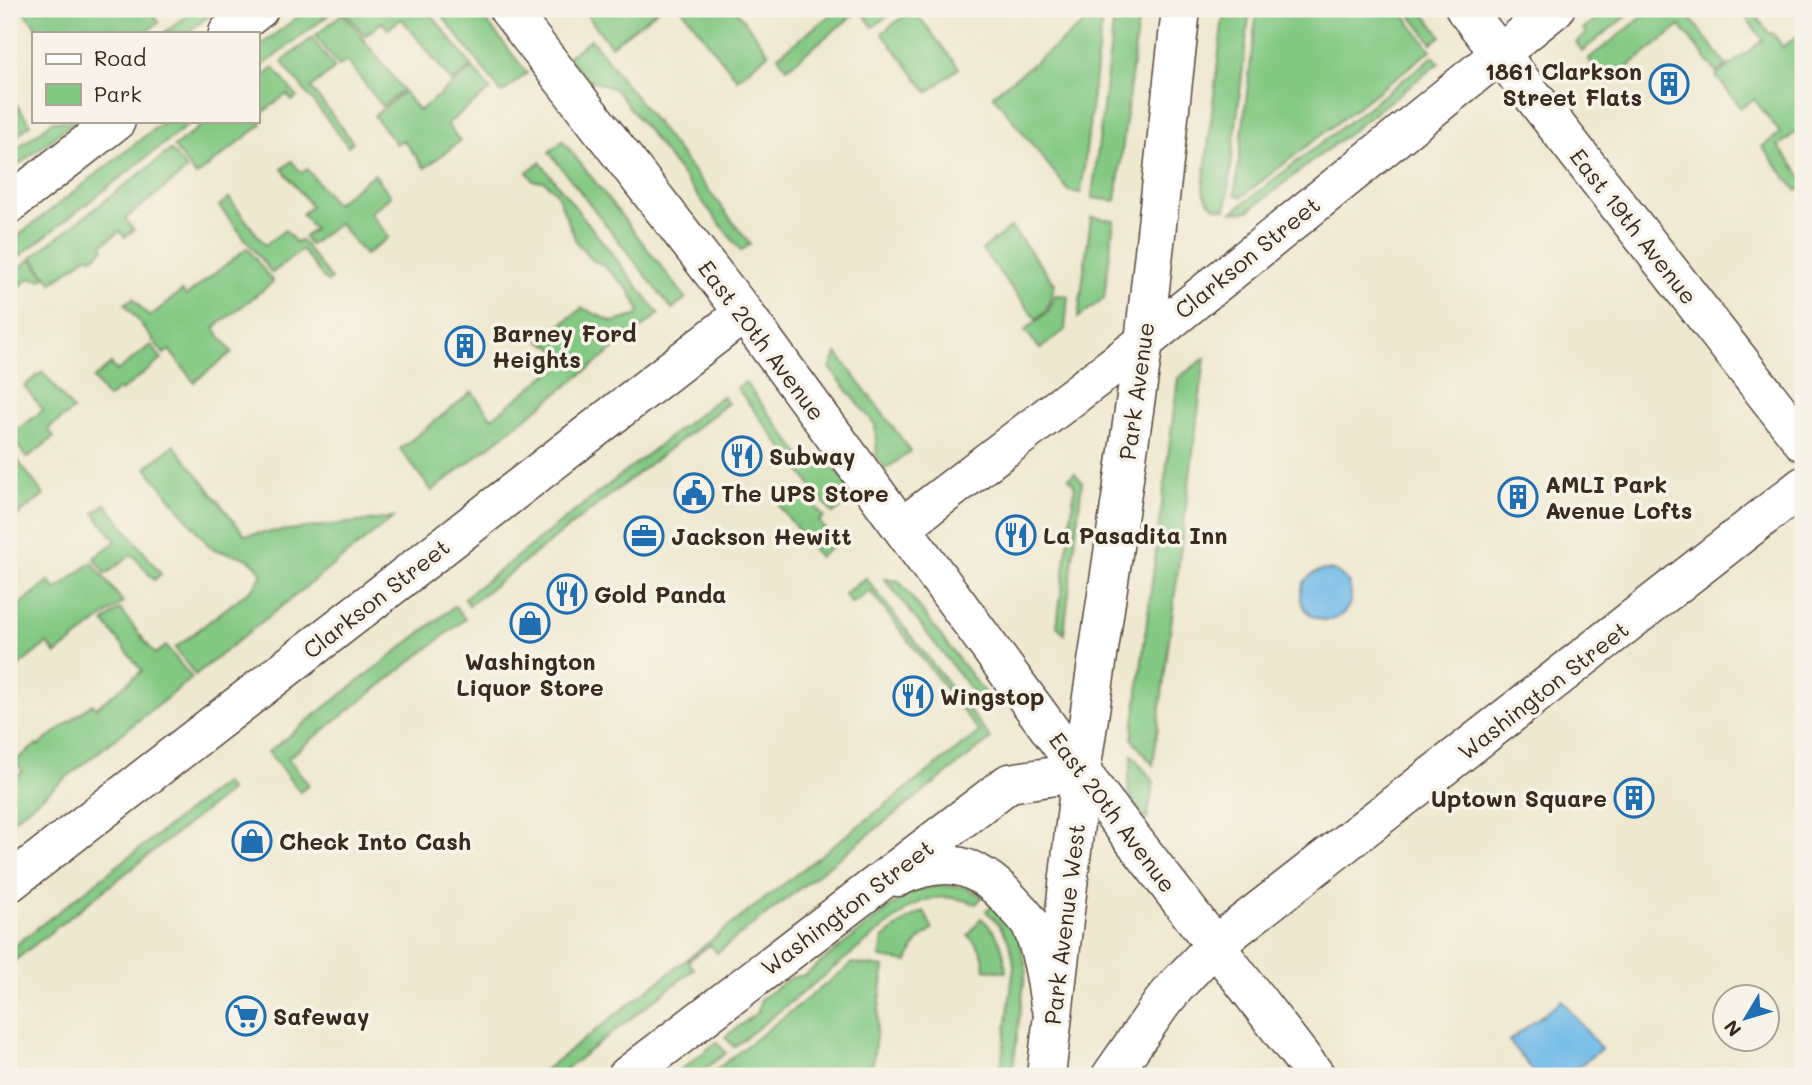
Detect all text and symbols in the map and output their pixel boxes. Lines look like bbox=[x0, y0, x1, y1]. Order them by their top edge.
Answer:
legend bbox=[32, 32, 259, 122]
text: Road bbox=[94, 44, 146, 71]
place label: 1861 Clarkson Street Flats bbox=[1485, 56, 1642, 112]
building icon: 1861 Clarkson Street Flats bbox=[1648, 63, 1690, 105]
text: Park bbox=[94, 80, 142, 107]
street label: East 19th Avenue bbox=[1564, 142, 1704, 310]
street label: Clarkson Street bbox=[1168, 189, 1326, 325]
street label: East 20th Avenue bbox=[692, 254, 832, 426]
place label: Barney Ford Heights bbox=[492, 318, 637, 374]
street label: Park Avenue bbox=[1111, 320, 1161, 462]
building icon: Barney Ford Heights bbox=[444, 325, 486, 367]
restaurant icon: Subway bbox=[721, 435, 763, 477]
place label: Subway bbox=[769, 441, 856, 471]
place label: AMLI Park Avenue Lofts bbox=[1545, 469, 1692, 525]
public building icon: The UPS Store bbox=[673, 472, 715, 514]
building icon: AMLI Park Avenue Lofts bbox=[1497, 476, 1539, 518]
place label: The UPS Store bbox=[721, 478, 889, 508]
restaurant icon: La Pasadita Inn bbox=[995, 514, 1037, 556]
office icon: Jackson Hewitt bbox=[623, 515, 665, 557]
place label: La Pasadita Inn bbox=[1043, 520, 1227, 550]
place label: Jackson Hewitt bbox=[671, 521, 852, 551]
street label: Clarkson Street bbox=[296, 531, 456, 665]
restaurant icon: Gold Panda bbox=[546, 573, 588, 615]
place label: Gold Panda bbox=[594, 579, 726, 609]
shop icon: Washington Liquor Store bbox=[509, 602, 551, 644]
street label: Washington Street bbox=[1451, 614, 1635, 766]
place label: Washington Liquor Store bbox=[456, 646, 604, 702]
restaurant icon: Wingstop bbox=[892, 675, 934, 717]
place label: Wingstop bbox=[940, 681, 1045, 711]
street label: East 20th Avenue bbox=[1043, 726, 1183, 898]
building icon: Uptown Square bbox=[1613, 777, 1655, 819]
place label: Uptown Square bbox=[1431, 783, 1607, 813]
shop icon: Check Into Cash bbox=[231, 820, 273, 862]
street label: Park Avenue West bbox=[1037, 822, 1091, 1026]
place label: Check Into Cash bbox=[279, 826, 471, 856]
street label: Washington Street bbox=[755, 832, 939, 982]
north arrow bbox=[1710, 984, 1780, 1054]
supermarket icon: Safeway bbox=[225, 995, 267, 1037]
place label: Safeway bbox=[273, 1001, 369, 1031]
text: N bbox=[1718, 1015, 1746, 1042]

